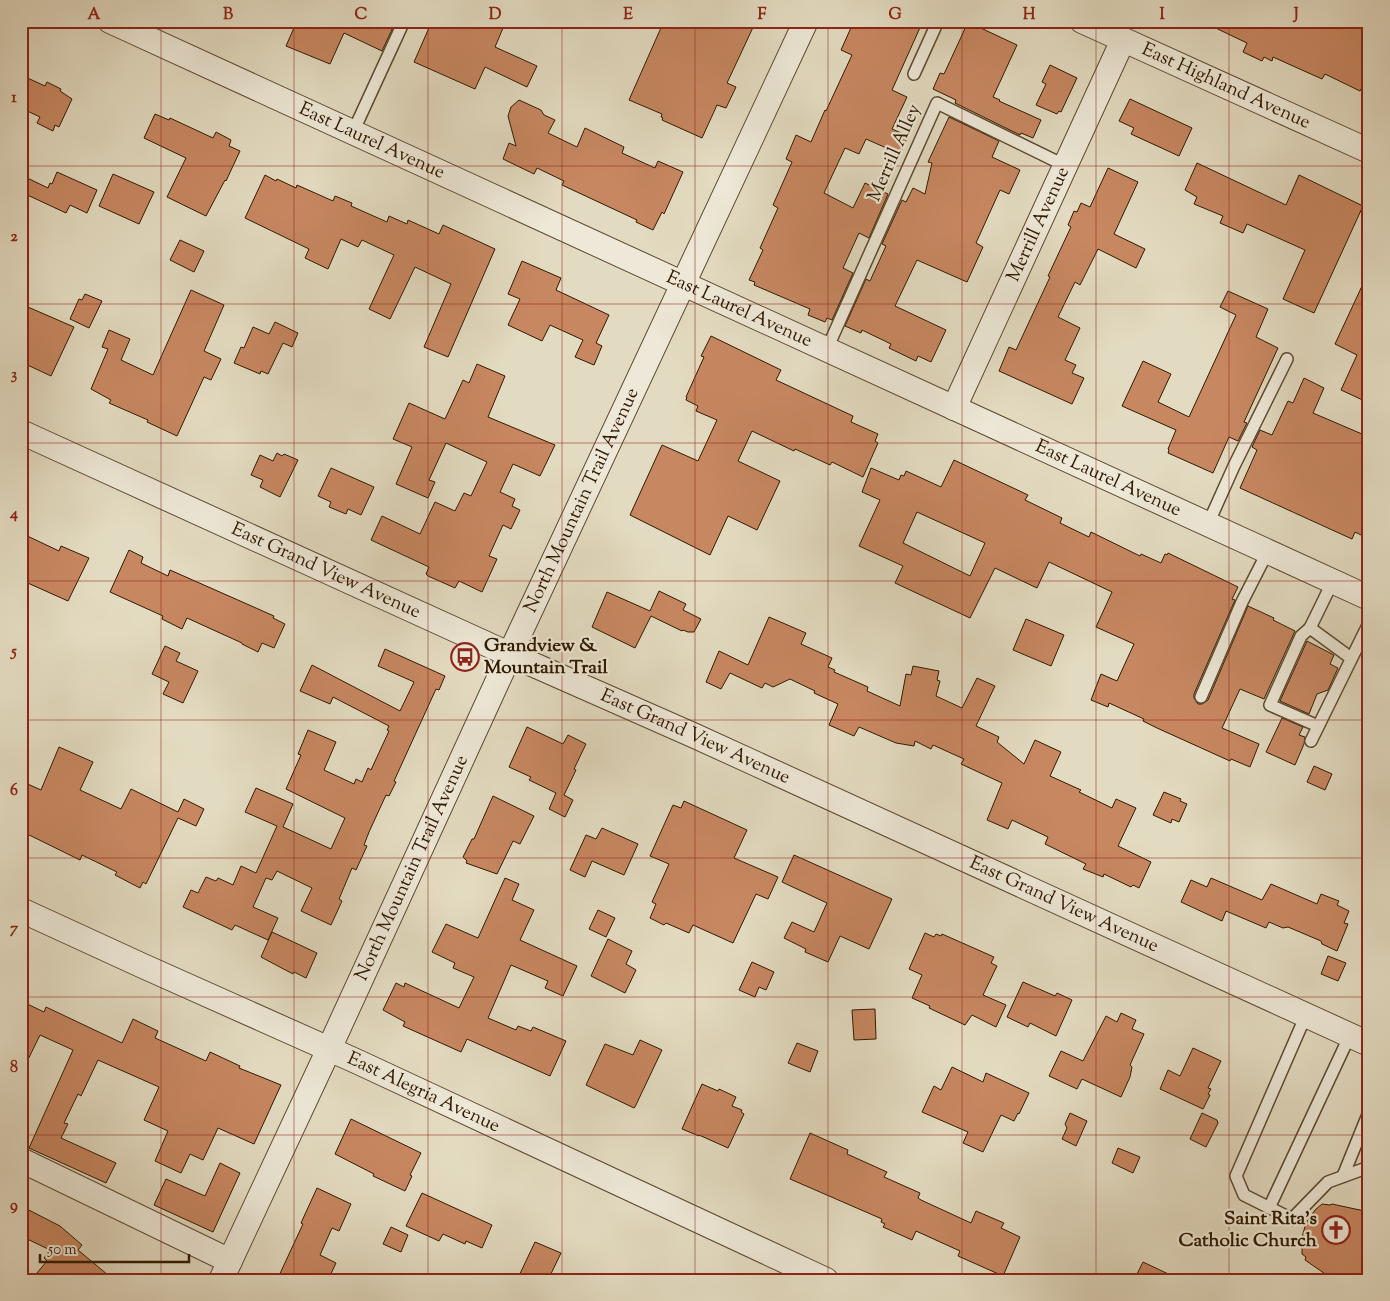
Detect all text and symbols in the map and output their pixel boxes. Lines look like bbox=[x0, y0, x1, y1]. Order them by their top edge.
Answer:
text: A bbox=[88, 4, 101, 27]
text: B bbox=[223, 4, 233, 27]
text: C bbox=[355, 4, 368, 27]
text: D bbox=[489, 4, 502, 27]
text: E bbox=[623, 4, 633, 27]
text: F bbox=[758, 4, 767, 27]
text: G bbox=[888, 4, 902, 27]
text: H bbox=[1023, 4, 1036, 27]
text: I bbox=[1159, 4, 1165, 27]
text: J bbox=[1292, 4, 1299, 27]
street label: East Highland Avenue bbox=[1137, 36, 1315, 136]
text: 1 bbox=[11, 87, 17, 110]
street label: East Laurel Avenue bbox=[294, 96, 449, 186]
street label: Merrill Alley bbox=[861, 99, 929, 206]
street label: Merrill Avenue bbox=[1000, 162, 1076, 286]
text: 2 bbox=[10, 226, 18, 249]
street label: East Laurel Avenue bbox=[662, 264, 817, 355]
text: 3 bbox=[11, 364, 18, 387]
street label: North Mountain Trail Avenue bbox=[518, 383, 646, 617]
street label: East Laurel Avenue bbox=[1031, 433, 1186, 524]
text: 4 bbox=[9, 503, 18, 526]
street label: East Grand View Avenue bbox=[227, 516, 425, 626]
place label: Grandview & Mountain Trail bbox=[484, 633, 608, 682]
text: 5 bbox=[9, 641, 17, 664]
bus stop icon: Grandview & Mountain Trail bbox=[450, 642, 480, 672]
street label: East Grand View Avenue bbox=[596, 682, 795, 791]
street label: North Mountain Trail Avenue bbox=[348, 751, 475, 985]
text: 6 bbox=[10, 780, 18, 803]
street label: East Grand View Avenue bbox=[965, 850, 1163, 960]
text: 7 bbox=[10, 918, 19, 941]
street label: East Alegria Avenue bbox=[343, 1045, 505, 1140]
text: 8 bbox=[10, 1057, 18, 1080]
text: 9 bbox=[10, 1195, 18, 1218]
place label: Saint Rita's Catholic Church bbox=[1178, 1206, 1318, 1255]
church icon: Saint Rita's Catholic Church bbox=[1321, 1215, 1351, 1245]
scale bar bbox=[40, 1231, 189, 1263]
text: 50 m bbox=[47, 1240, 77, 1261]

